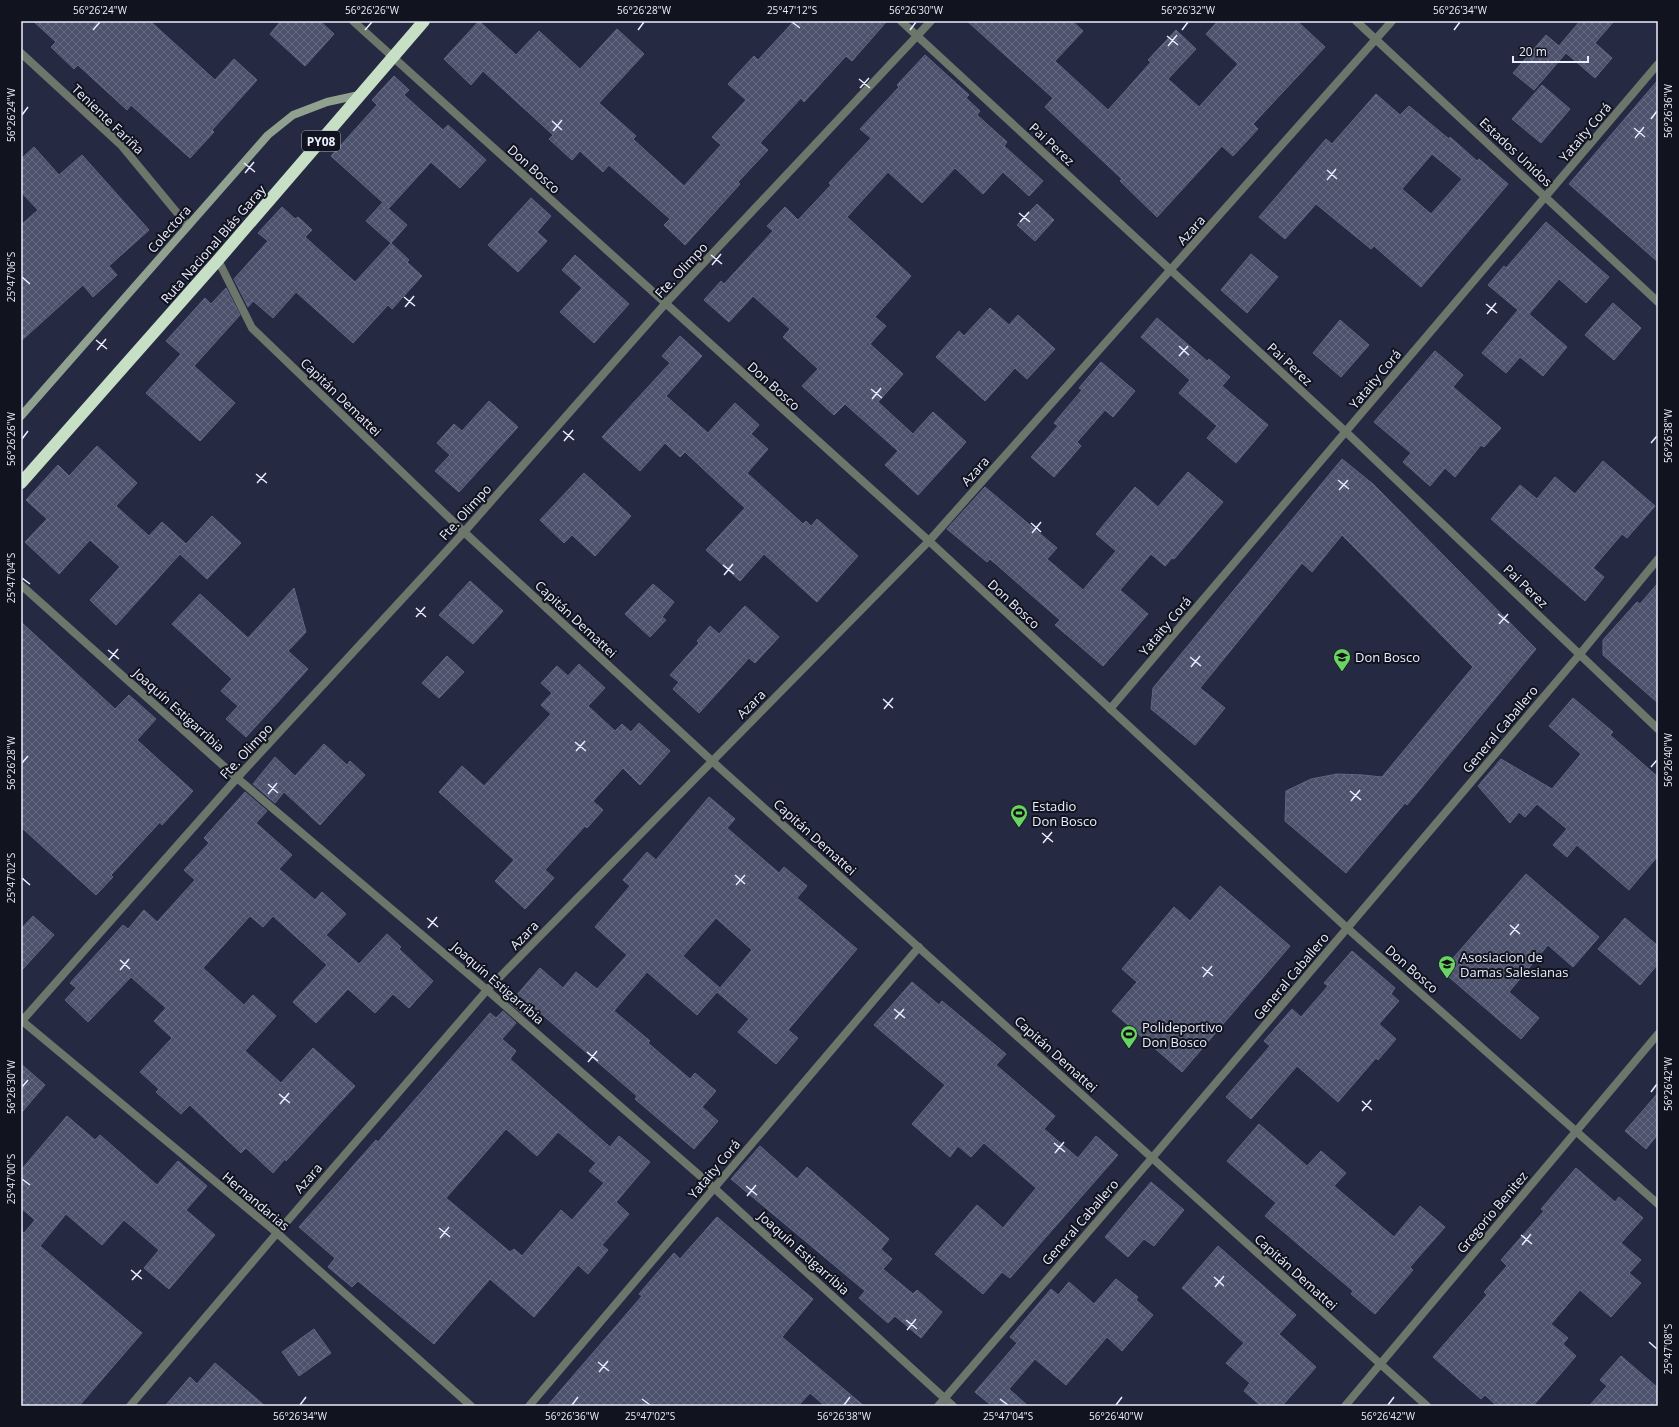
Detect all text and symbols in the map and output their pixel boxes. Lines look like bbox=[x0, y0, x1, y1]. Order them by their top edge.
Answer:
text: 56°26'24"W bbox=[73, 3, 128, 17]
text: 56°26'26"W bbox=[345, 3, 400, 17]
text: 56°26'28"W bbox=[617, 3, 672, 17]
text: 25°47'12"S bbox=[767, 3, 817, 17]
text: 56°26'30"W bbox=[889, 3, 944, 17]
text: 56°26'32"W bbox=[1161, 3, 1216, 17]
text: 56°26'34"W bbox=[1433, 3, 1488, 17]
scale bar bbox=[1513, 38, 1588, 64]
text: 20 m bbox=[1519, 43, 1547, 60]
street label: Teniente Fariña bbox=[68, 80, 148, 158]
text: 56°26'36"W bbox=[1661, 83, 1675, 138]
text: 56°26'24"W bbox=[4, 87, 18, 142]
street label: Yataity Corá bbox=[1555, 98, 1615, 166]
street label: Estados Unidos bbox=[1476, 114, 1556, 190]
street label: Pai Perez bbox=[1026, 118, 1078, 170]
road number: PY08 bbox=[302, 131, 340, 151]
street label: Don Bosco bbox=[504, 141, 564, 198]
street label: Ruta Nacional Blás Garay bbox=[156, 181, 270, 307]
street label: Colectora bbox=[143, 201, 195, 257]
street label: Azara bbox=[1173, 211, 1209, 249]
street label: Fte. Olimpo bbox=[651, 238, 712, 302]
text: 25°47'06"S bbox=[4, 252, 18, 302]
street label: Pai Perez bbox=[1264, 338, 1316, 390]
street label: Yataity Corá bbox=[1345, 345, 1405, 413]
street label: Capitán Demattei bbox=[297, 354, 385, 440]
street label: Don Bosco bbox=[744, 358, 804, 415]
text: 56°26'38"W bbox=[1661, 408, 1675, 463]
text: 56°26'26"W bbox=[4, 411, 18, 466]
street label: Azara bbox=[957, 452, 993, 490]
street label: Fte. Olimpo bbox=[435, 480, 495, 544]
text: 25°47'04"S bbox=[4, 553, 18, 603]
street label: Pai Perez bbox=[1500, 560, 1552, 612]
street label: Don Bosco bbox=[984, 575, 1044, 633]
street label: Capitán Demattei bbox=[531, 576, 621, 662]
street label: Yataity Corá bbox=[1135, 592, 1195, 660]
school or university icon: Don Bosco bbox=[1332, 647, 1352, 672]
place label: Don Bosco bbox=[1355, 648, 1420, 666]
street label: Joaquín Estigarribia bbox=[128, 663, 229, 756]
street label: General Caballero bbox=[1458, 681, 1542, 776]
street label: Azara bbox=[733, 686, 769, 722]
street label: Fte. Olimpo bbox=[216, 719, 277, 783]
text: 56°26'40"W bbox=[1661, 732, 1675, 787]
text: 56°26'28"W bbox=[4, 735, 18, 790]
street label: Capitán Demattei bbox=[770, 795, 860, 879]
place label: Estadio Don Bosco bbox=[1032, 797, 1097, 830]
sports icon: Estadio Don Bosco bbox=[1009, 803, 1029, 828]
text: 25°47'02"S bbox=[4, 853, 18, 903]
street label: Azara bbox=[506, 916, 542, 954]
street label: General Caballero bbox=[1249, 928, 1333, 1023]
street label: Joaquín Estigarribia bbox=[446, 936, 548, 1028]
street label: Don Bosco bbox=[1382, 941, 1443, 997]
place label: Asosiacion de Damas Salesianas bbox=[1460, 948, 1569, 981]
school or university icon: Asosiacion de Damas Salesianas bbox=[1437, 954, 1457, 979]
street label: Capitán Demattei bbox=[1011, 1012, 1101, 1096]
place label: Polideportivo Don Bosco bbox=[1142, 1018, 1223, 1051]
sports icon: Polideportivo Don Bosco bbox=[1119, 1024, 1139, 1049]
text: 56°26'42"W bbox=[1661, 1056, 1675, 1111]
text: 56°26'30"W bbox=[4, 1059, 18, 1114]
street label: Yataity Corá bbox=[684, 1135, 744, 1203]
text: 25°47'00"S bbox=[4, 1154, 18, 1204]
street label: Azara bbox=[290, 1159, 326, 1197]
street label: Gregorio Benitez bbox=[1452, 1167, 1532, 1257]
street label: Hernandarias bbox=[219, 1168, 293, 1234]
street label: General Caballero bbox=[1038, 1175, 1123, 1269]
street label: Joaquín Estigarribia bbox=[753, 1206, 854, 1299]
street label: Capitán Demattei bbox=[1251, 1230, 1341, 1314]
text: 25°47'08"S bbox=[1661, 1324, 1675, 1374]
text: 56°26'34"W bbox=[273, 1409, 328, 1423]
text: 56°26'36"W bbox=[545, 1409, 600, 1423]
text: 25°47'02"S bbox=[625, 1409, 675, 1423]
text: 56°26'38"W bbox=[817, 1409, 872, 1423]
text: 25°47'04"S bbox=[983, 1409, 1033, 1423]
text: 56°26'40"W bbox=[1089, 1409, 1144, 1423]
text: 56°26'42"W bbox=[1361, 1409, 1416, 1423]

